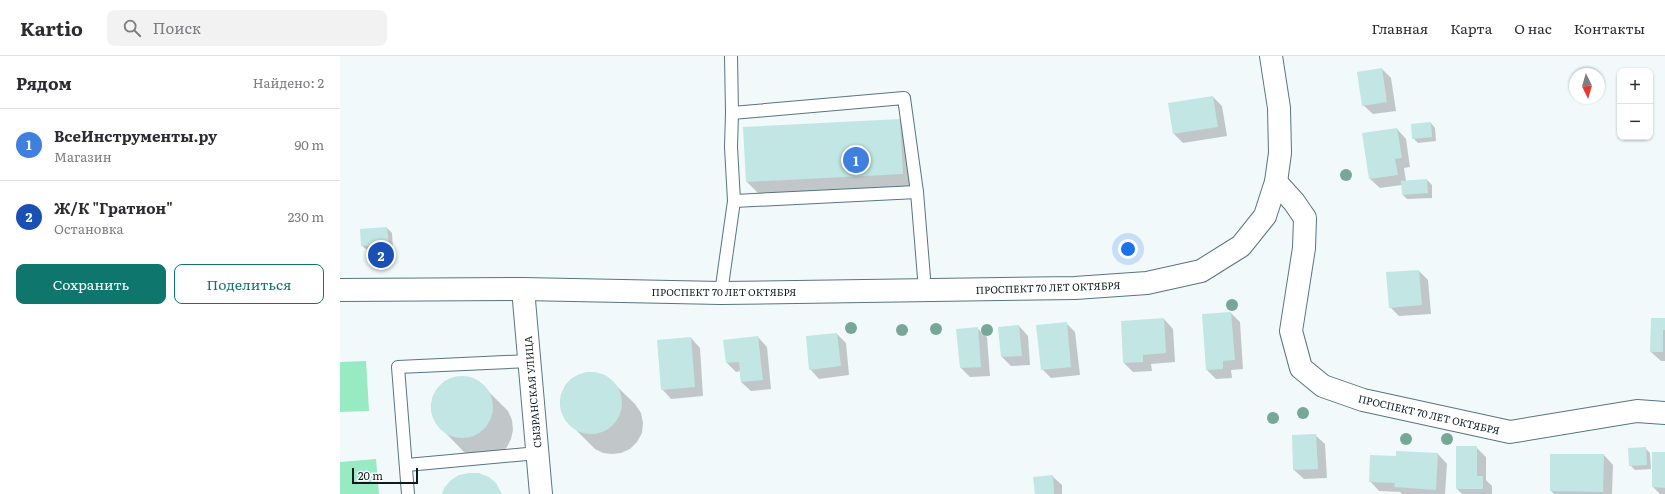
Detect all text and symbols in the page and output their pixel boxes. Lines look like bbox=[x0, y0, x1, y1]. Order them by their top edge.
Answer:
search box bbox=[107, 10, 387, 46]
text: Kartio bbox=[20, 14, 83, 42]
text: Поиск bbox=[153, 16, 201, 39]
icon: search bbox=[121, 17, 143, 39]
text: Главная bbox=[1372, 18, 1428, 38]
text: Карта bbox=[1450, 18, 1492, 38]
text: О нас bbox=[1514, 18, 1552, 38]
text: Контакты bbox=[1574, 18, 1645, 38]
north arrow bbox=[1569, 68, 1605, 104]
map controls bbox=[1617, 68, 1653, 140]
button: + bbox=[1617, 68, 1653, 104]
text: Рядом bbox=[16, 70, 72, 95]
text: Найдено: 2 bbox=[253, 73, 324, 92]
button: − bbox=[1617, 104, 1653, 140]
text: ВсеИнструменты.ру bbox=[54, 124, 217, 147]
text: 1 bbox=[26, 135, 32, 154]
text: 90 m bbox=[294, 135, 324, 154]
pin: 1 bbox=[843, 145, 869, 175]
text: Магазин bbox=[54, 147, 112, 166]
text: Ж/К "Гратион" bbox=[54, 196, 173, 219]
text: 2 bbox=[26, 207, 32, 226]
text: 230 m bbox=[288, 207, 324, 226]
text: Остановка bbox=[54, 219, 124, 238]
your location bbox=[1118, 239, 1138, 259]
pin: 2 bbox=[368, 240, 394, 270]
button: Сохранить bbox=[16, 264, 166, 304]
button: Поделиться bbox=[174, 264, 324, 304]
street label: ПРОСПЕКТ 70 ЛЕТ ОКТЯБРЯ bbox=[975, 277, 1121, 297]
street label: ПРОСПЕКТ 70 ЛЕТ ОКТЯБРЯ bbox=[652, 284, 796, 299]
street label: СЫЗРАНСКАЯ УЛИЦА bbox=[520, 335, 544, 449]
street label: ПРОСПЕКТ 70 ЛЕТ ОКТЯБРЯ bbox=[1357, 390, 1501, 438]
scale bar bbox=[352, 466, 418, 485]
text: 20 m bbox=[358, 467, 383, 483]

